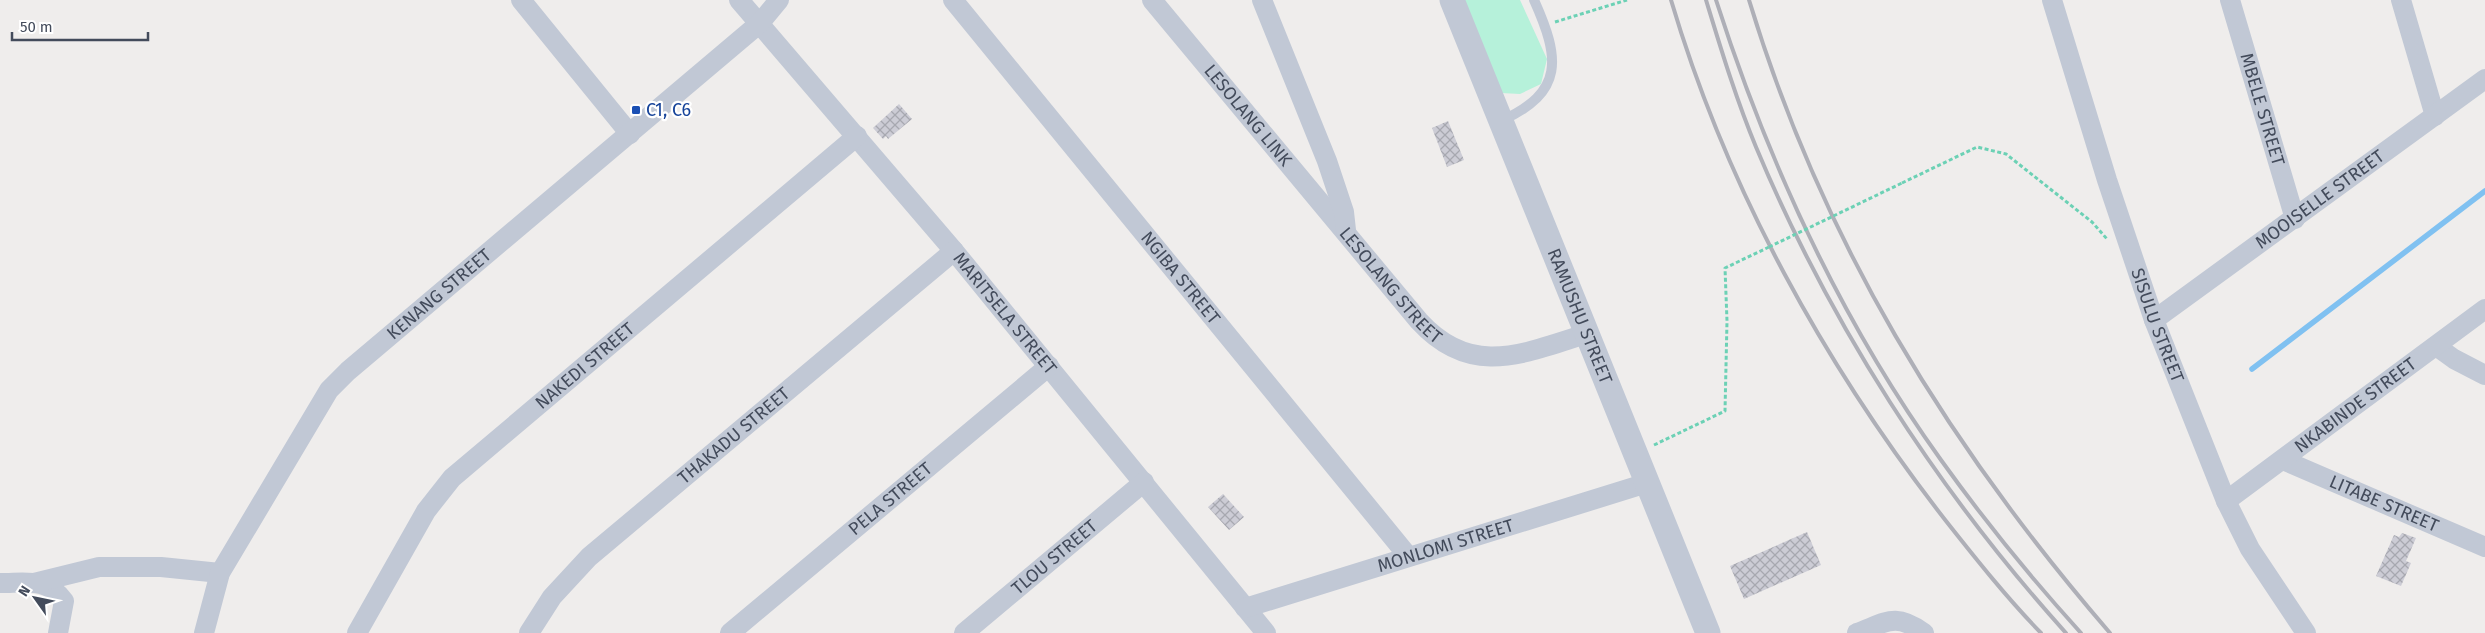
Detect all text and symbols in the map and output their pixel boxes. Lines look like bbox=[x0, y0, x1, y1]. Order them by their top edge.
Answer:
scale bar bbox=[12, 10, 149, 42]
text: 50 m bbox=[20, 18, 53, 36]
street label: MBELE STREET bbox=[2235, 50, 2290, 169]
street label: LESOLANG LINK bbox=[1199, 60, 1297, 171]
place label: C1, C6 bbox=[646, 99, 691, 121]
marker: C1, C6 bbox=[630, 104, 642, 116]
street label: MOOISELLE STREET bbox=[2251, 145, 2389, 254]
street label: LESOLANG STREET bbox=[1335, 223, 1447, 349]
street label: NGIBA STREET bbox=[1136, 227, 1225, 329]
street label: KENANG STREET bbox=[382, 244, 496, 344]
street label: RAMUSHU STREET bbox=[1543, 245, 1617, 388]
street label: MARITSELA STREET bbox=[949, 248, 1062, 379]
street label: SISULU STREET bbox=[2126, 265, 2189, 386]
street label: NAKEDI STREET bbox=[531, 317, 639, 414]
street label: NKABINDE STREET bbox=[2290, 352, 2421, 457]
street label: THAKADU STREET bbox=[673, 382, 795, 489]
street label: PELA STREET bbox=[844, 457, 937, 540]
street label: LITABE STREET bbox=[2326, 470, 2443, 537]
street label: MONLOMI STREET bbox=[1375, 514, 1517, 577]
street label: TLOU STREET bbox=[1007, 515, 1102, 599]
north arrow bbox=[10, 573, 60, 623]
text: N bbox=[15, 583, 34, 600]

